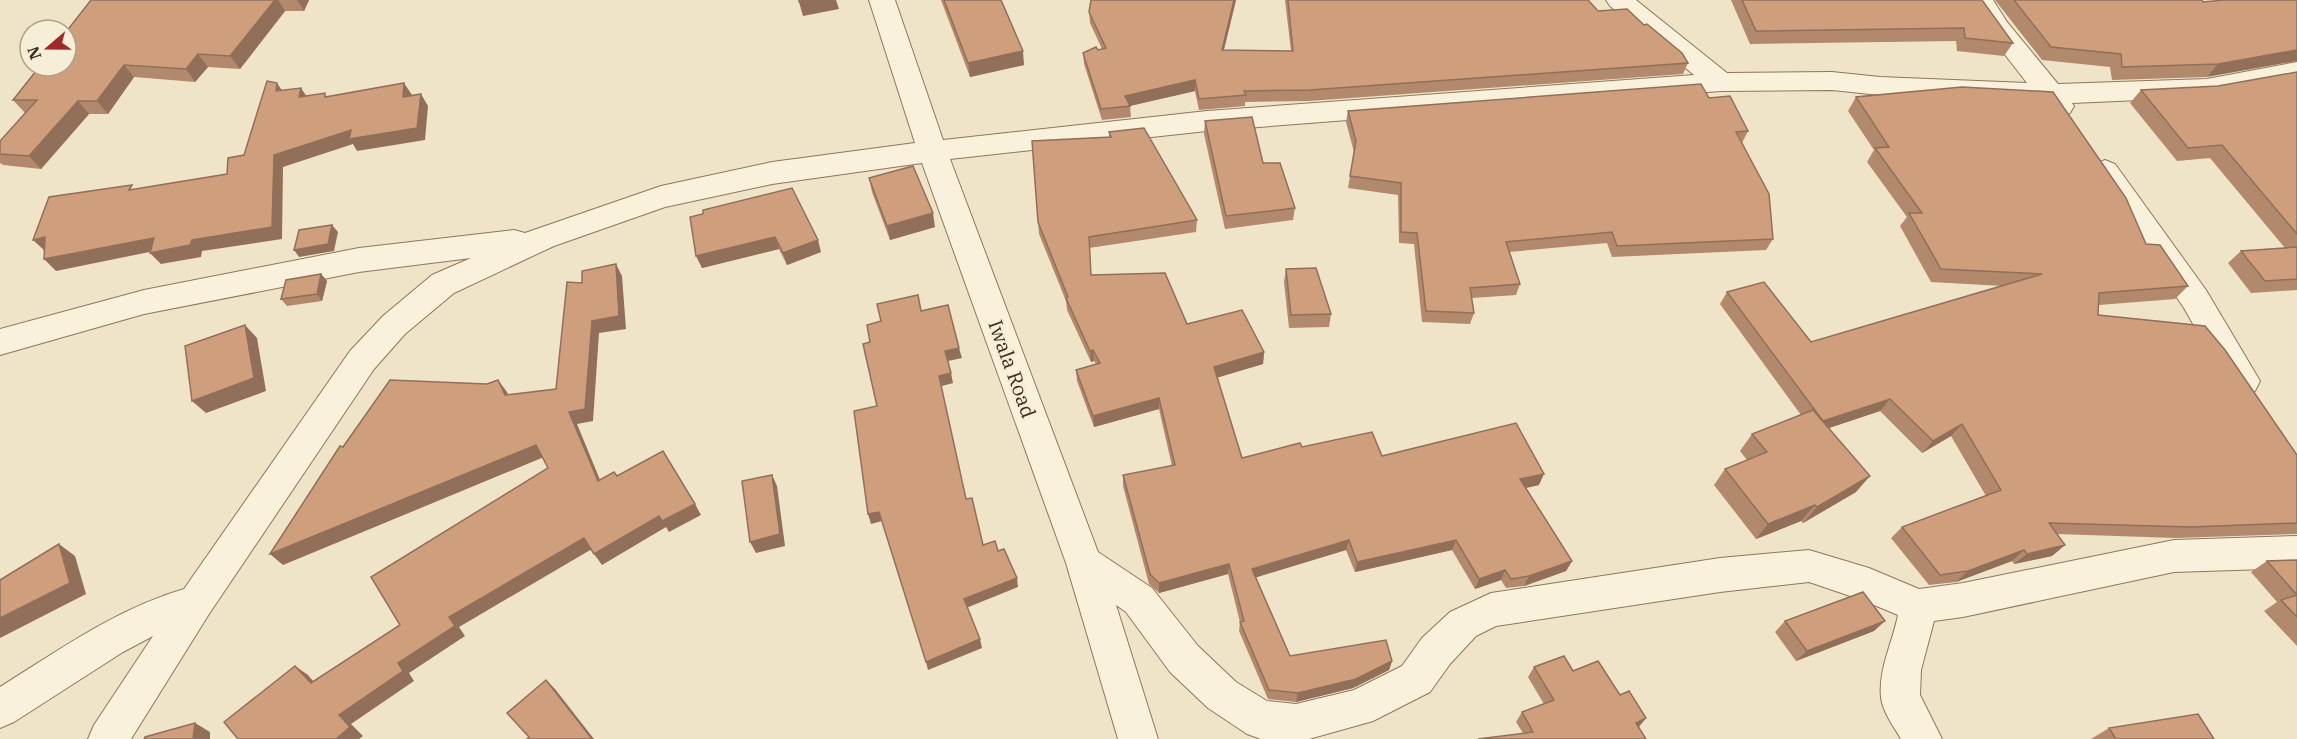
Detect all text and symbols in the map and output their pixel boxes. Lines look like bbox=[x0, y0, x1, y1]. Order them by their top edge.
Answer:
north arrow bbox=[18, 18, 78, 78]
text: N bbox=[22, 44, 45, 62]
street label: Iwala Road bbox=[982, 316, 1043, 422]

